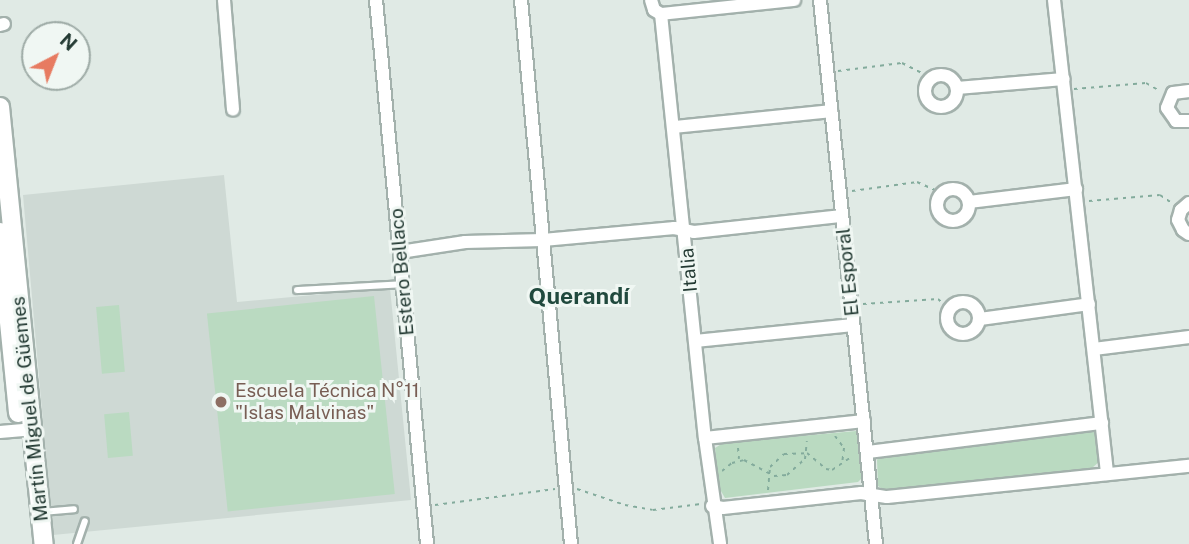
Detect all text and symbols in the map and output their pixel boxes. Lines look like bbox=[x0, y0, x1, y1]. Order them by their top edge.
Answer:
north arrow bbox=[21, 21, 91, 91]
text: N bbox=[56, 29, 82, 55]
street label: Estero Bellaco bbox=[385, 207, 419, 337]
street label: El Esporal bbox=[832, 227, 864, 317]
street label: Italia bbox=[676, 247, 702, 293]
district label: Querandí bbox=[529, 282, 629, 310]
street label: Martín Miguel de Güemes bbox=[7, 295, 53, 523]
place label: Escuela Técnica N°11 "Islas Malvinas" bbox=[235, 380, 420, 424]
marker: Escuela Técnica N°11 "Islas Malvinas" bbox=[213, 394, 229, 410]

